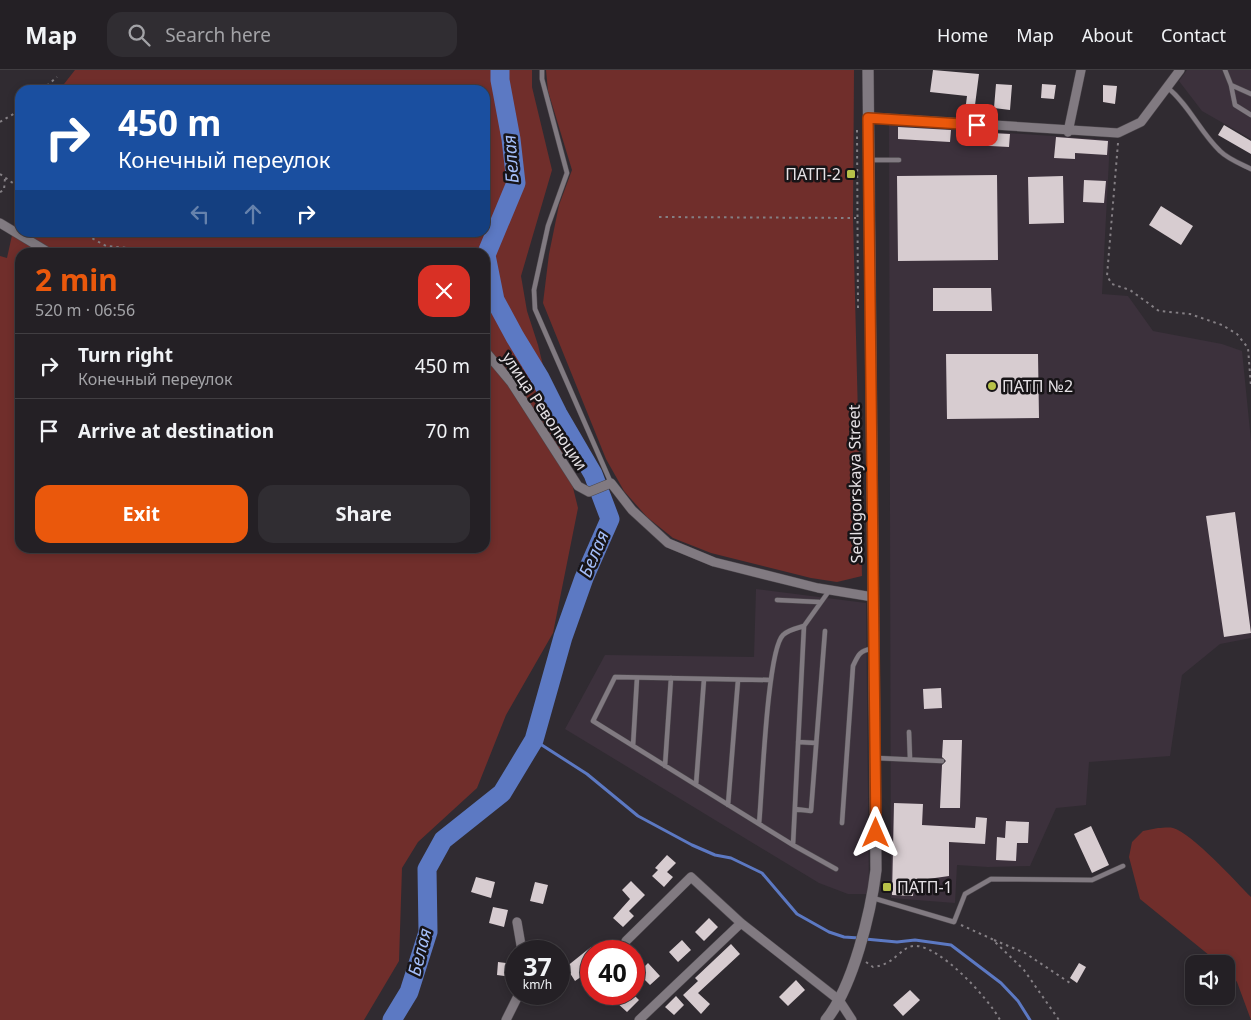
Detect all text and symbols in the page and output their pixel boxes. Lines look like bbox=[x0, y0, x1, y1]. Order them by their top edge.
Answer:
search box bbox=[107, 12, 457, 57]
text: Map bbox=[25, 18, 77, 51]
icon: search bbox=[125, 21, 153, 49]
text: Search here bbox=[165, 22, 271, 48]
text: Home bbox=[937, 23, 988, 47]
text: Map bbox=[1016, 23, 1054, 47]
text: About bbox=[1082, 23, 1133, 47]
text: Contact bbox=[1161, 23, 1226, 47]
text: 450 m bbox=[118, 99, 221, 146]
pin bbox=[956, 104, 998, 146]
icon: right bbox=[35, 105, 100, 170]
icon: arrive bbox=[963, 111, 991, 139]
water label: Белая bbox=[496, 134, 524, 184]
text: Конечный переулок bbox=[118, 144, 330, 174]
place label: ПАТП-2 bbox=[785, 163, 841, 185]
marker: ПАТП-2 bbox=[845, 168, 857, 180]
icon: left bbox=[186, 200, 214, 228]
icon: ahead bbox=[239, 200, 267, 228]
icon: right bbox=[292, 200, 320, 228]
text: 2 min bbox=[35, 259, 118, 300]
button: close bbox=[418, 265, 470, 317]
text: 520 m · 06:56 bbox=[35, 299, 135, 321]
text: Turn right bbox=[78, 342, 173, 368]
street label: улица Революции bbox=[497, 348, 593, 474]
icon: right bbox=[35, 352, 63, 380]
text: 450 m bbox=[415, 353, 470, 379]
text: Конечный переулок bbox=[78, 368, 232, 390]
place label: ПАТП №2 bbox=[1002, 375, 1073, 397]
marker: ПАТП №2 bbox=[986, 380, 998, 392]
street label: Sedlogorskaya Street bbox=[843, 404, 867, 564]
icon: arrive bbox=[35, 417, 63, 445]
text: Arrive at destination bbox=[78, 418, 274, 444]
text: 70 m bbox=[426, 418, 470, 444]
button: Exit bbox=[35, 485, 248, 543]
button: Share bbox=[258, 485, 470, 543]
water label: Белая bbox=[573, 527, 614, 581]
position arrow bbox=[849, 806, 901, 858]
place label: ПАТП-1 bbox=[897, 876, 953, 898]
marker: ПАТП-1 bbox=[881, 881, 893, 893]
water label: Белая bbox=[402, 925, 437, 978]
speed limit sign: 40 bbox=[580, 940, 645, 1005]
text: 37 bbox=[523, 949, 552, 983]
map controls bbox=[1185, 955, 1235, 1005]
button: sound bbox=[1185, 955, 1235, 1005]
text: km/h bbox=[523, 976, 552, 993]

